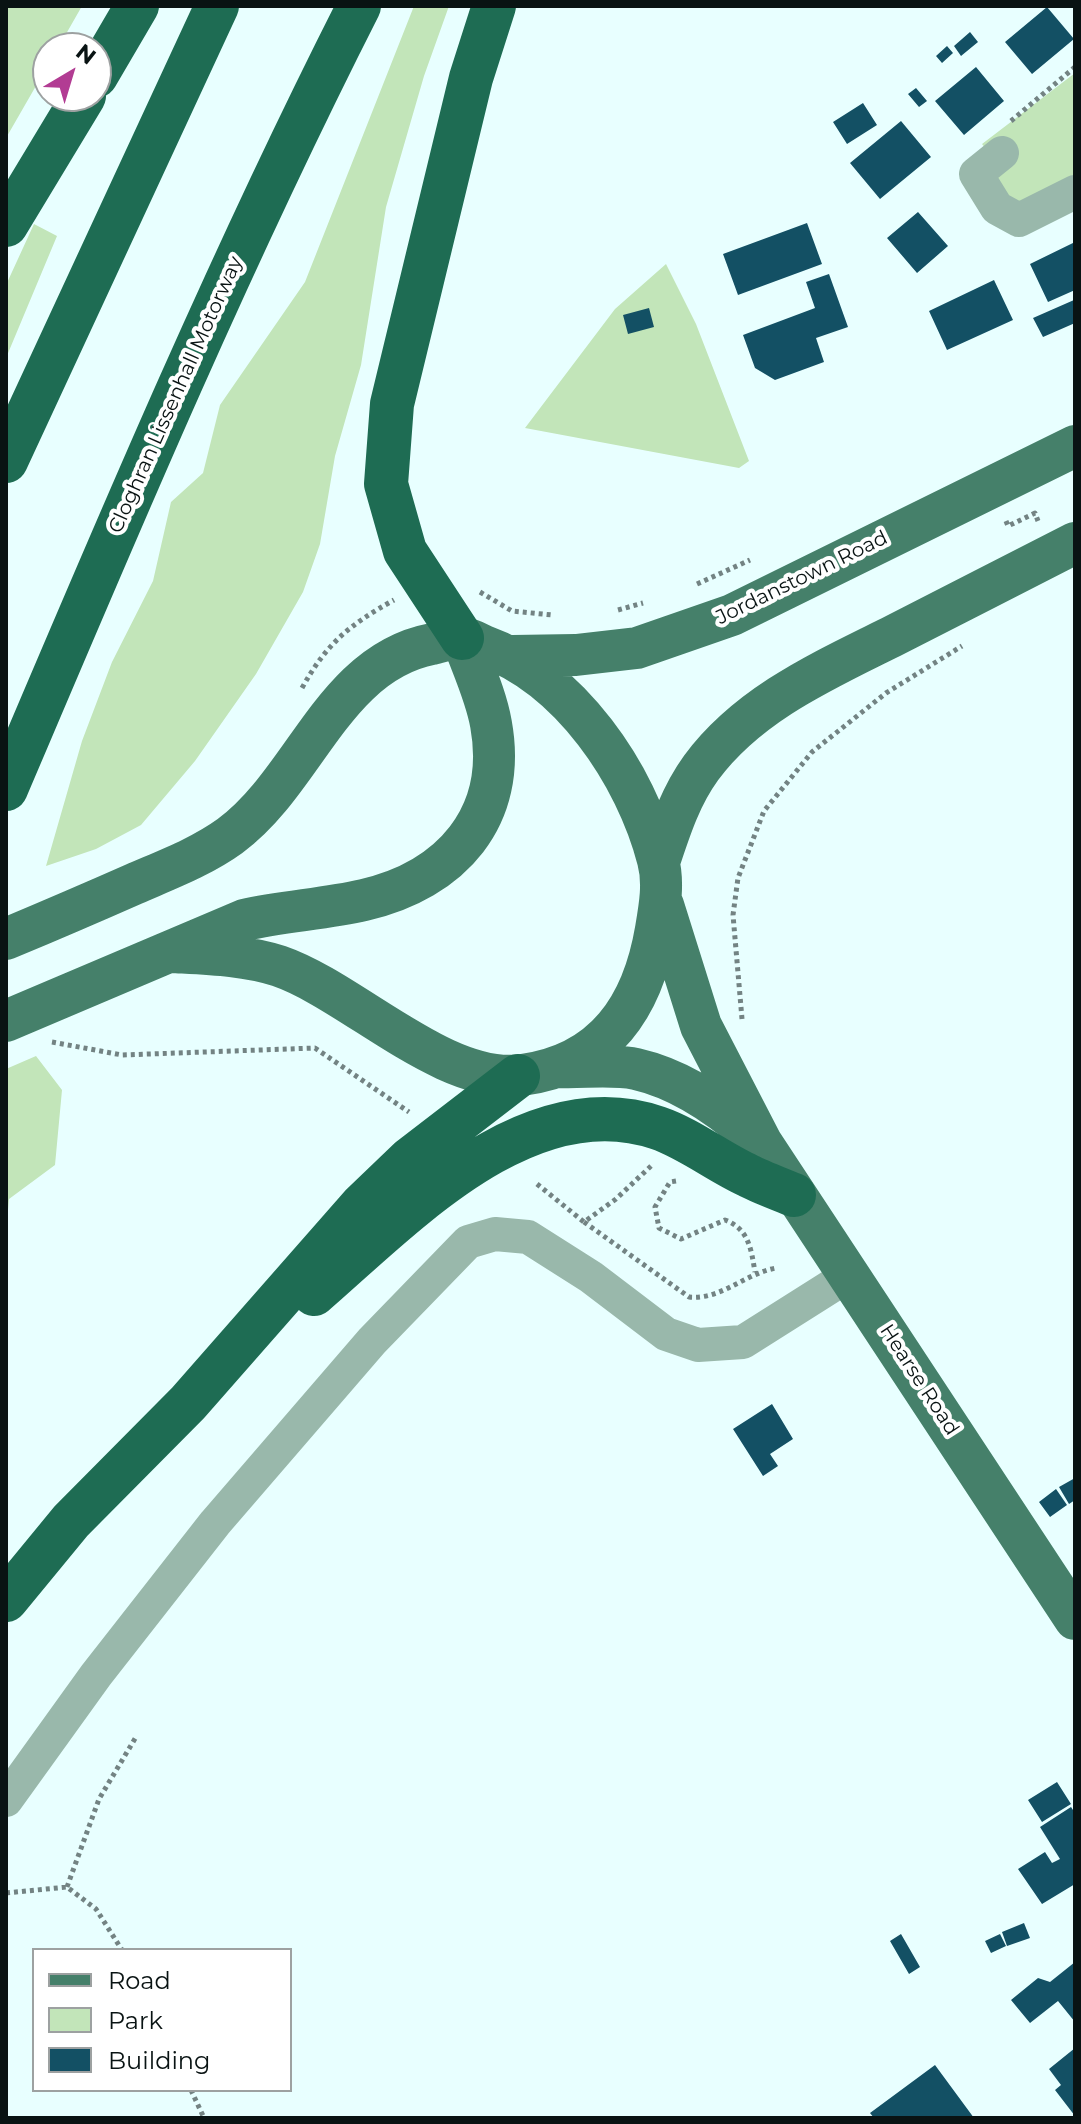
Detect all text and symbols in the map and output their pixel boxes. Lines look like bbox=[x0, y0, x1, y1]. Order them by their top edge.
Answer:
north arrow bbox=[32, 32, 112, 112]
text: N bbox=[71, 38, 101, 70]
street label: Cloghran Lissenhall Motorway bbox=[104, 253, 248, 537]
street label: Jordanstown Road bbox=[712, 526, 892, 630]
street label: Hearse Road bbox=[874, 1320, 964, 1440]
legend bbox=[32, 1948, 292, 2092]
text: Road bbox=[108, 1966, 171, 1995]
text: Park bbox=[108, 2006, 163, 2035]
text: Building bbox=[108, 2046, 211, 2075]

